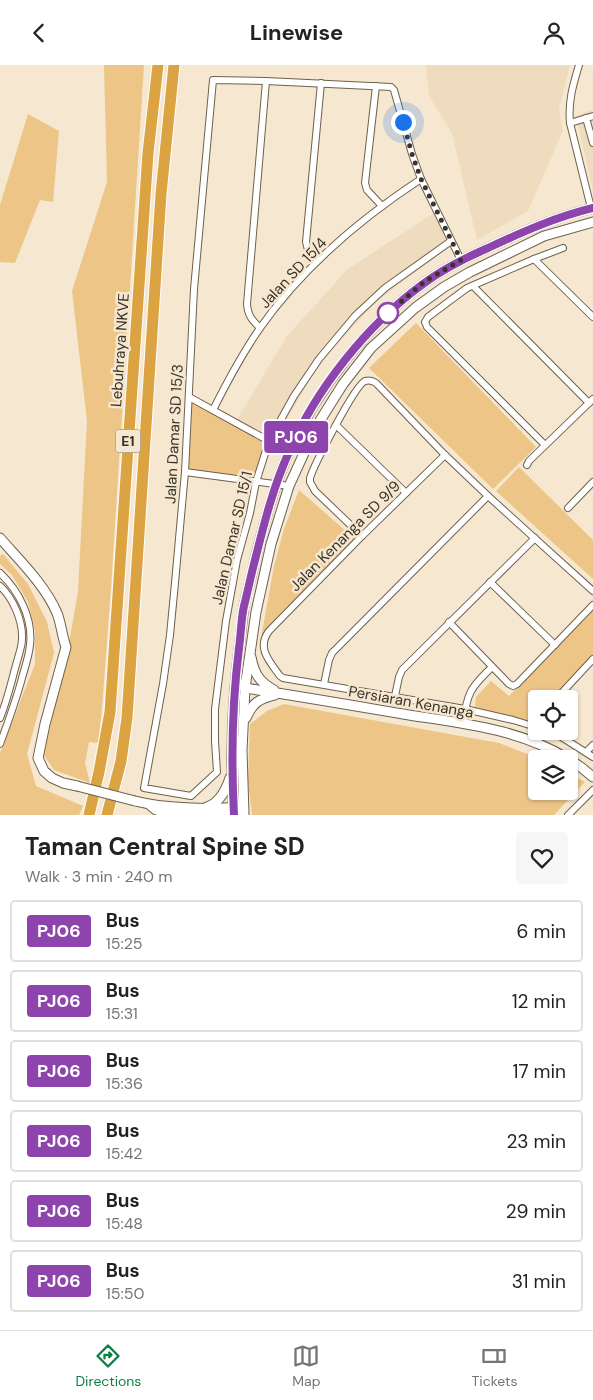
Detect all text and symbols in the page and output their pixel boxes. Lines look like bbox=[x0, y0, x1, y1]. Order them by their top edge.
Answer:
text: Linewise bbox=[250, 18, 343, 47]
icon: back bbox=[25, 19, 53, 47]
icon: person bbox=[540, 19, 568, 47]
your location bbox=[391, 110, 416, 135]
street label: Jalan SD 15/4 bbox=[255, 233, 331, 313]
street label: Lebuhraya NKVE bbox=[106, 293, 134, 407]
unlabelled marker bbox=[377, 302, 399, 324]
street label: Jalan Damar SD 15/3 bbox=[160, 364, 188, 504]
line badge: PJ06 bbox=[261, 421, 331, 453]
text: PJ06 bbox=[274, 425, 318, 449]
road number: E1 bbox=[116, 429, 140, 453]
street label: Jalan Damar SD 15/1 bbox=[207, 469, 257, 607]
street label: Jalan Kenanga SD 9/9 bbox=[285, 476, 405, 596]
street label: Persiaran Kenanga bbox=[347, 681, 475, 723]
map controls bbox=[528, 690, 578, 800]
button: locate bbox=[528, 690, 578, 740]
button: layers bbox=[528, 750, 578, 800]
text: Taman Central Spine SD bbox=[25, 831, 305, 862]
button: heart bbox=[516, 832, 568, 884]
text: Walk · 3 min · 240 m bbox=[25, 866, 173, 887]
text: Bus bbox=[106, 908, 140, 933]
text: PJ06 bbox=[37, 919, 81, 943]
text: 6 min bbox=[517, 919, 566, 944]
text: 15:25 bbox=[106, 933, 143, 954]
text: Bus bbox=[106, 978, 140, 1003]
text: PJ06 bbox=[37, 989, 81, 1013]
text: 12 min bbox=[512, 989, 566, 1014]
text: 15:31 bbox=[106, 1003, 138, 1024]
text: Bus bbox=[106, 1048, 140, 1073]
text: PJ06 bbox=[37, 1059, 81, 1083]
text: 17 min bbox=[512, 1059, 566, 1084]
text: 15:36 bbox=[106, 1073, 143, 1094]
text: Bus bbox=[106, 1118, 140, 1143]
text: PJ06 bbox=[37, 1129, 81, 1153]
text: 23 min bbox=[506, 1129, 566, 1154]
text: 15:42 bbox=[106, 1143, 143, 1164]
text: Bus bbox=[106, 1188, 140, 1213]
text: PJ06 bbox=[37, 1199, 81, 1223]
text: 29 min bbox=[506, 1199, 566, 1224]
text: 15:48 bbox=[106, 1213, 143, 1234]
text: Bus bbox=[106, 1258, 140, 1283]
text: PJ06 bbox=[37, 1269, 81, 1293]
text: 31 min bbox=[512, 1269, 566, 1294]
text: 15:50 bbox=[106, 1283, 144, 1304]
tab: Directions bbox=[75, 1342, 141, 1390]
tab: Map bbox=[292, 1342, 321, 1390]
tab: Tickets bbox=[471, 1342, 517, 1390]

